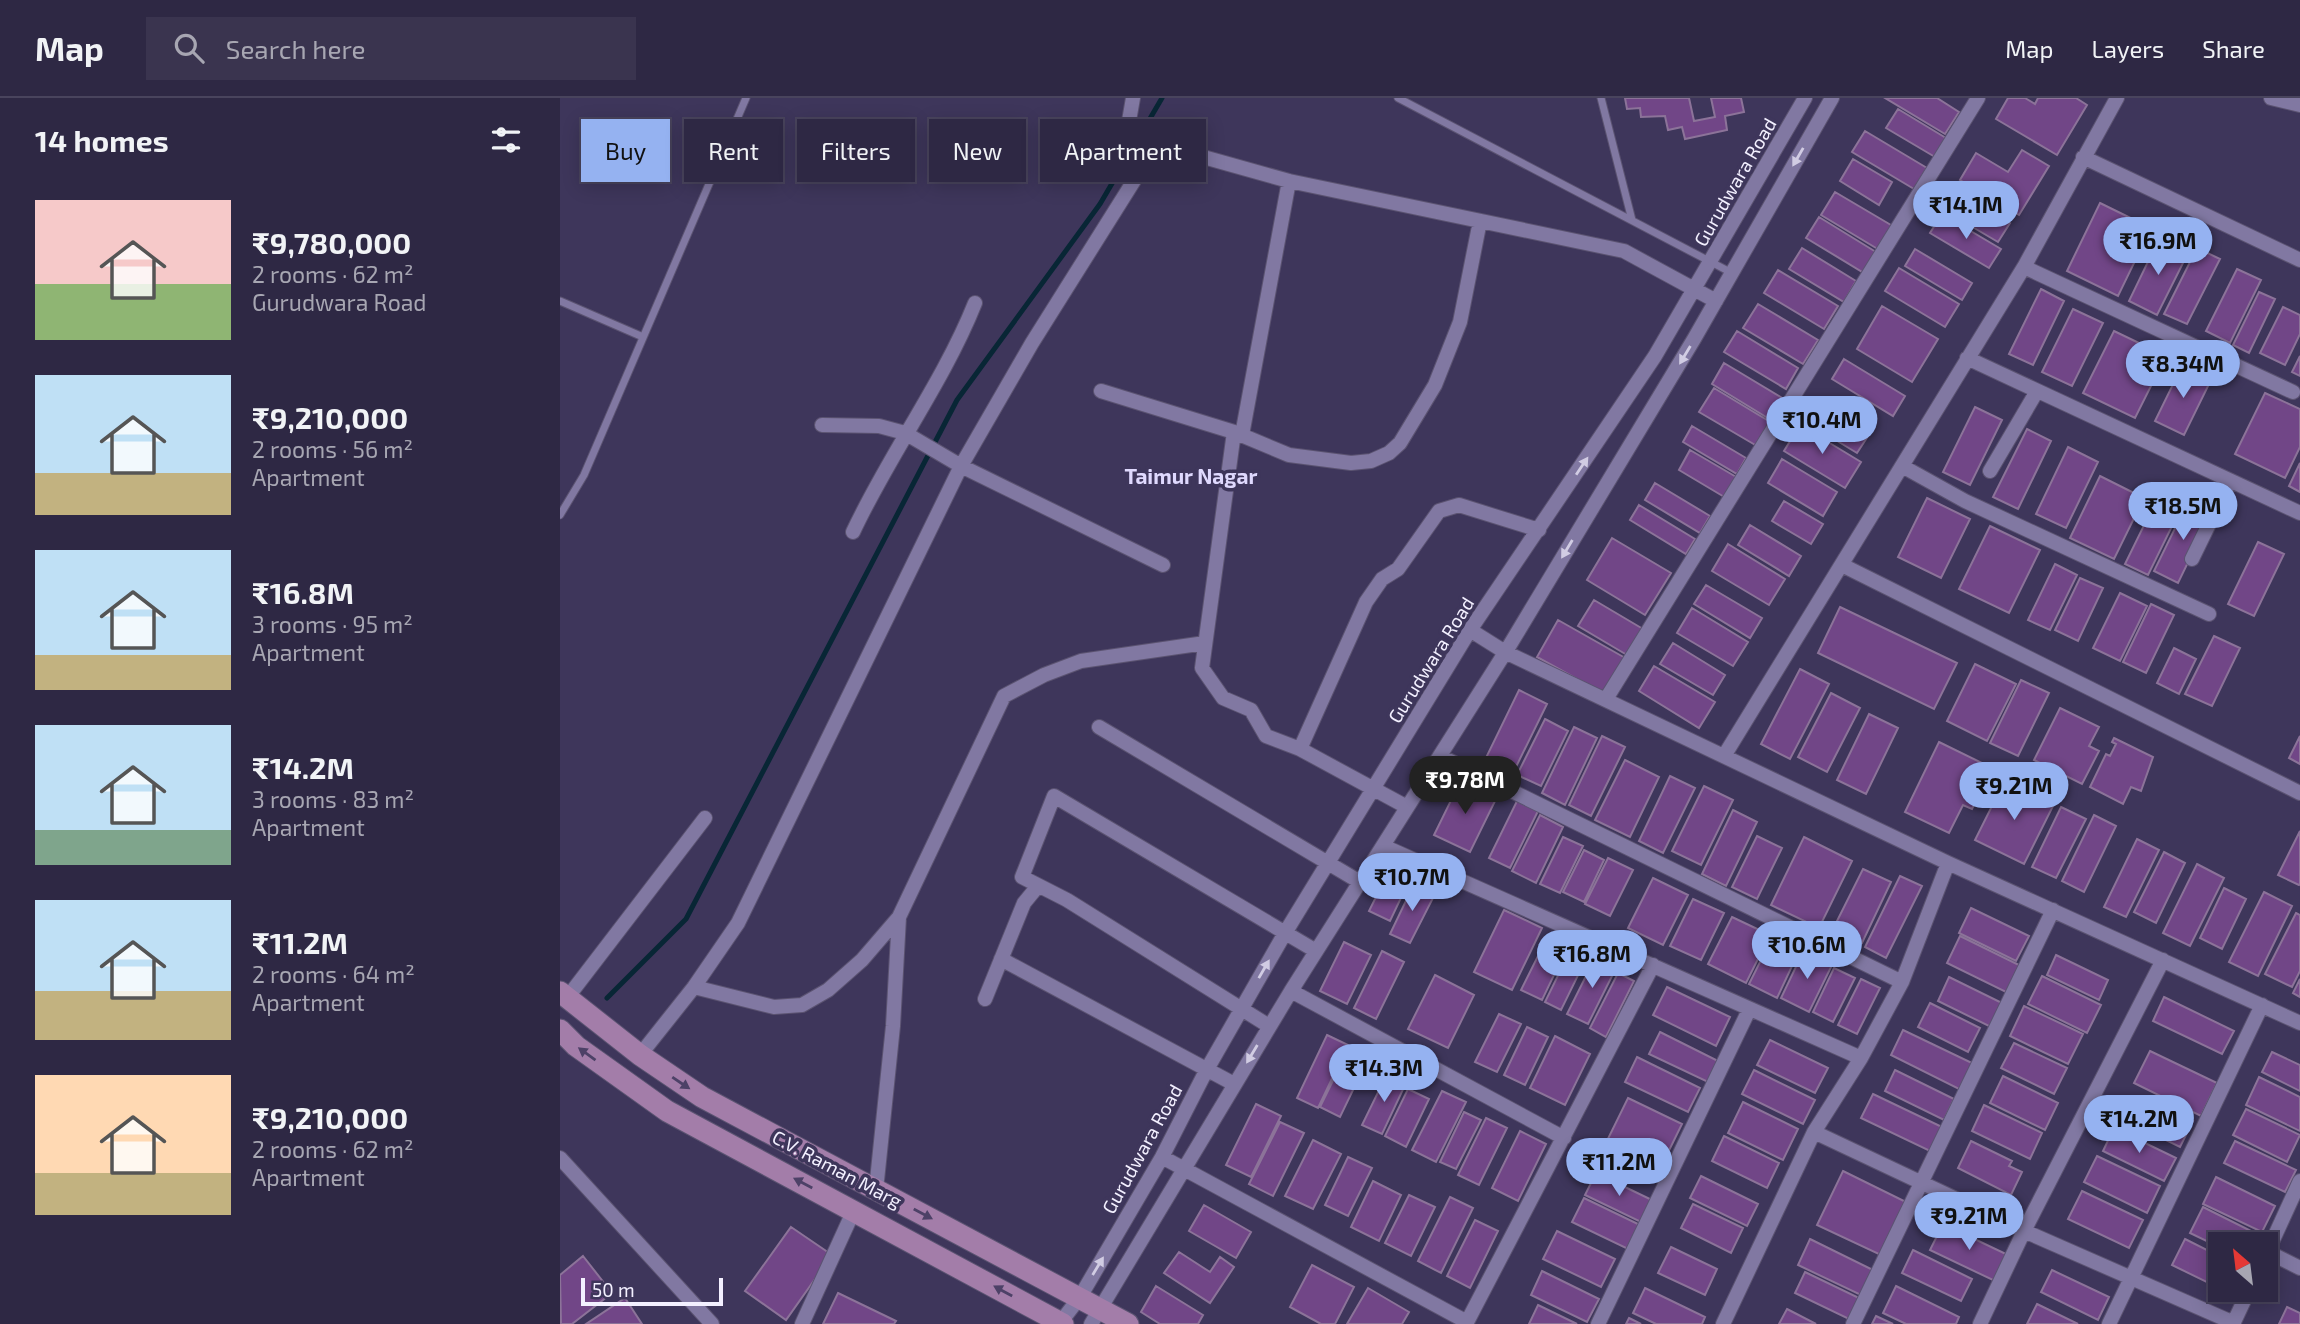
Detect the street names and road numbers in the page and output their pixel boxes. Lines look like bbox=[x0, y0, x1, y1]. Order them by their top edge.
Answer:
street label: Gurudwara Road bbox=[1689, 114, 1781, 250]
street label: Gurudwara Road bbox=[1383, 593, 1479, 727]
street label: Gurudwara Road bbox=[1097, 1080, 1187, 1217]
street label: C.V. Raman Marg bbox=[769, 1125, 906, 1213]

